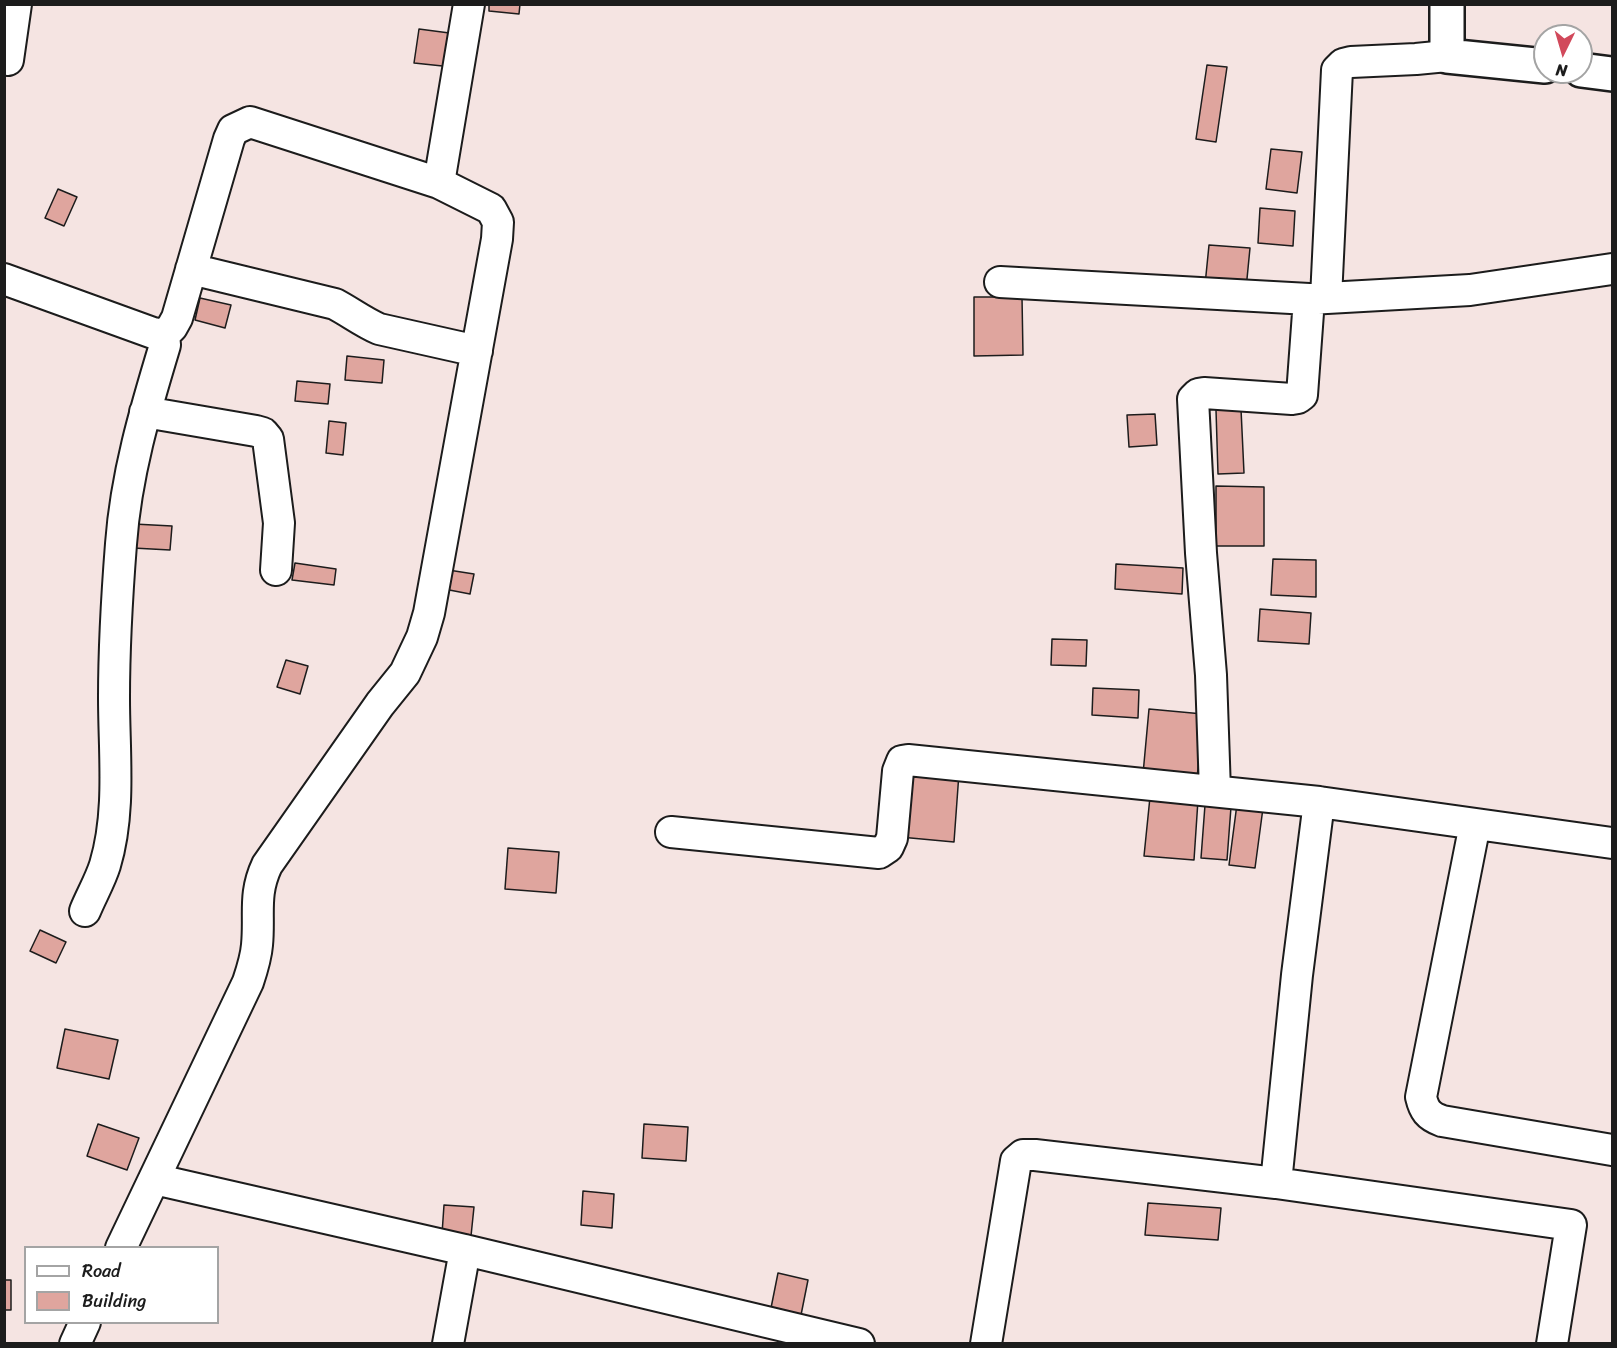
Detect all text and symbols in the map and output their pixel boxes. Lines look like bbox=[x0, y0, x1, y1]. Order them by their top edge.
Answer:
north arrow bbox=[1533, 24, 1593, 84]
text: N bbox=[1555, 56, 1568, 85]
legend bbox=[24, 1246, 219, 1324]
text: Road bbox=[82, 1255, 121, 1287]
text: Building bbox=[82, 1285, 146, 1317]

